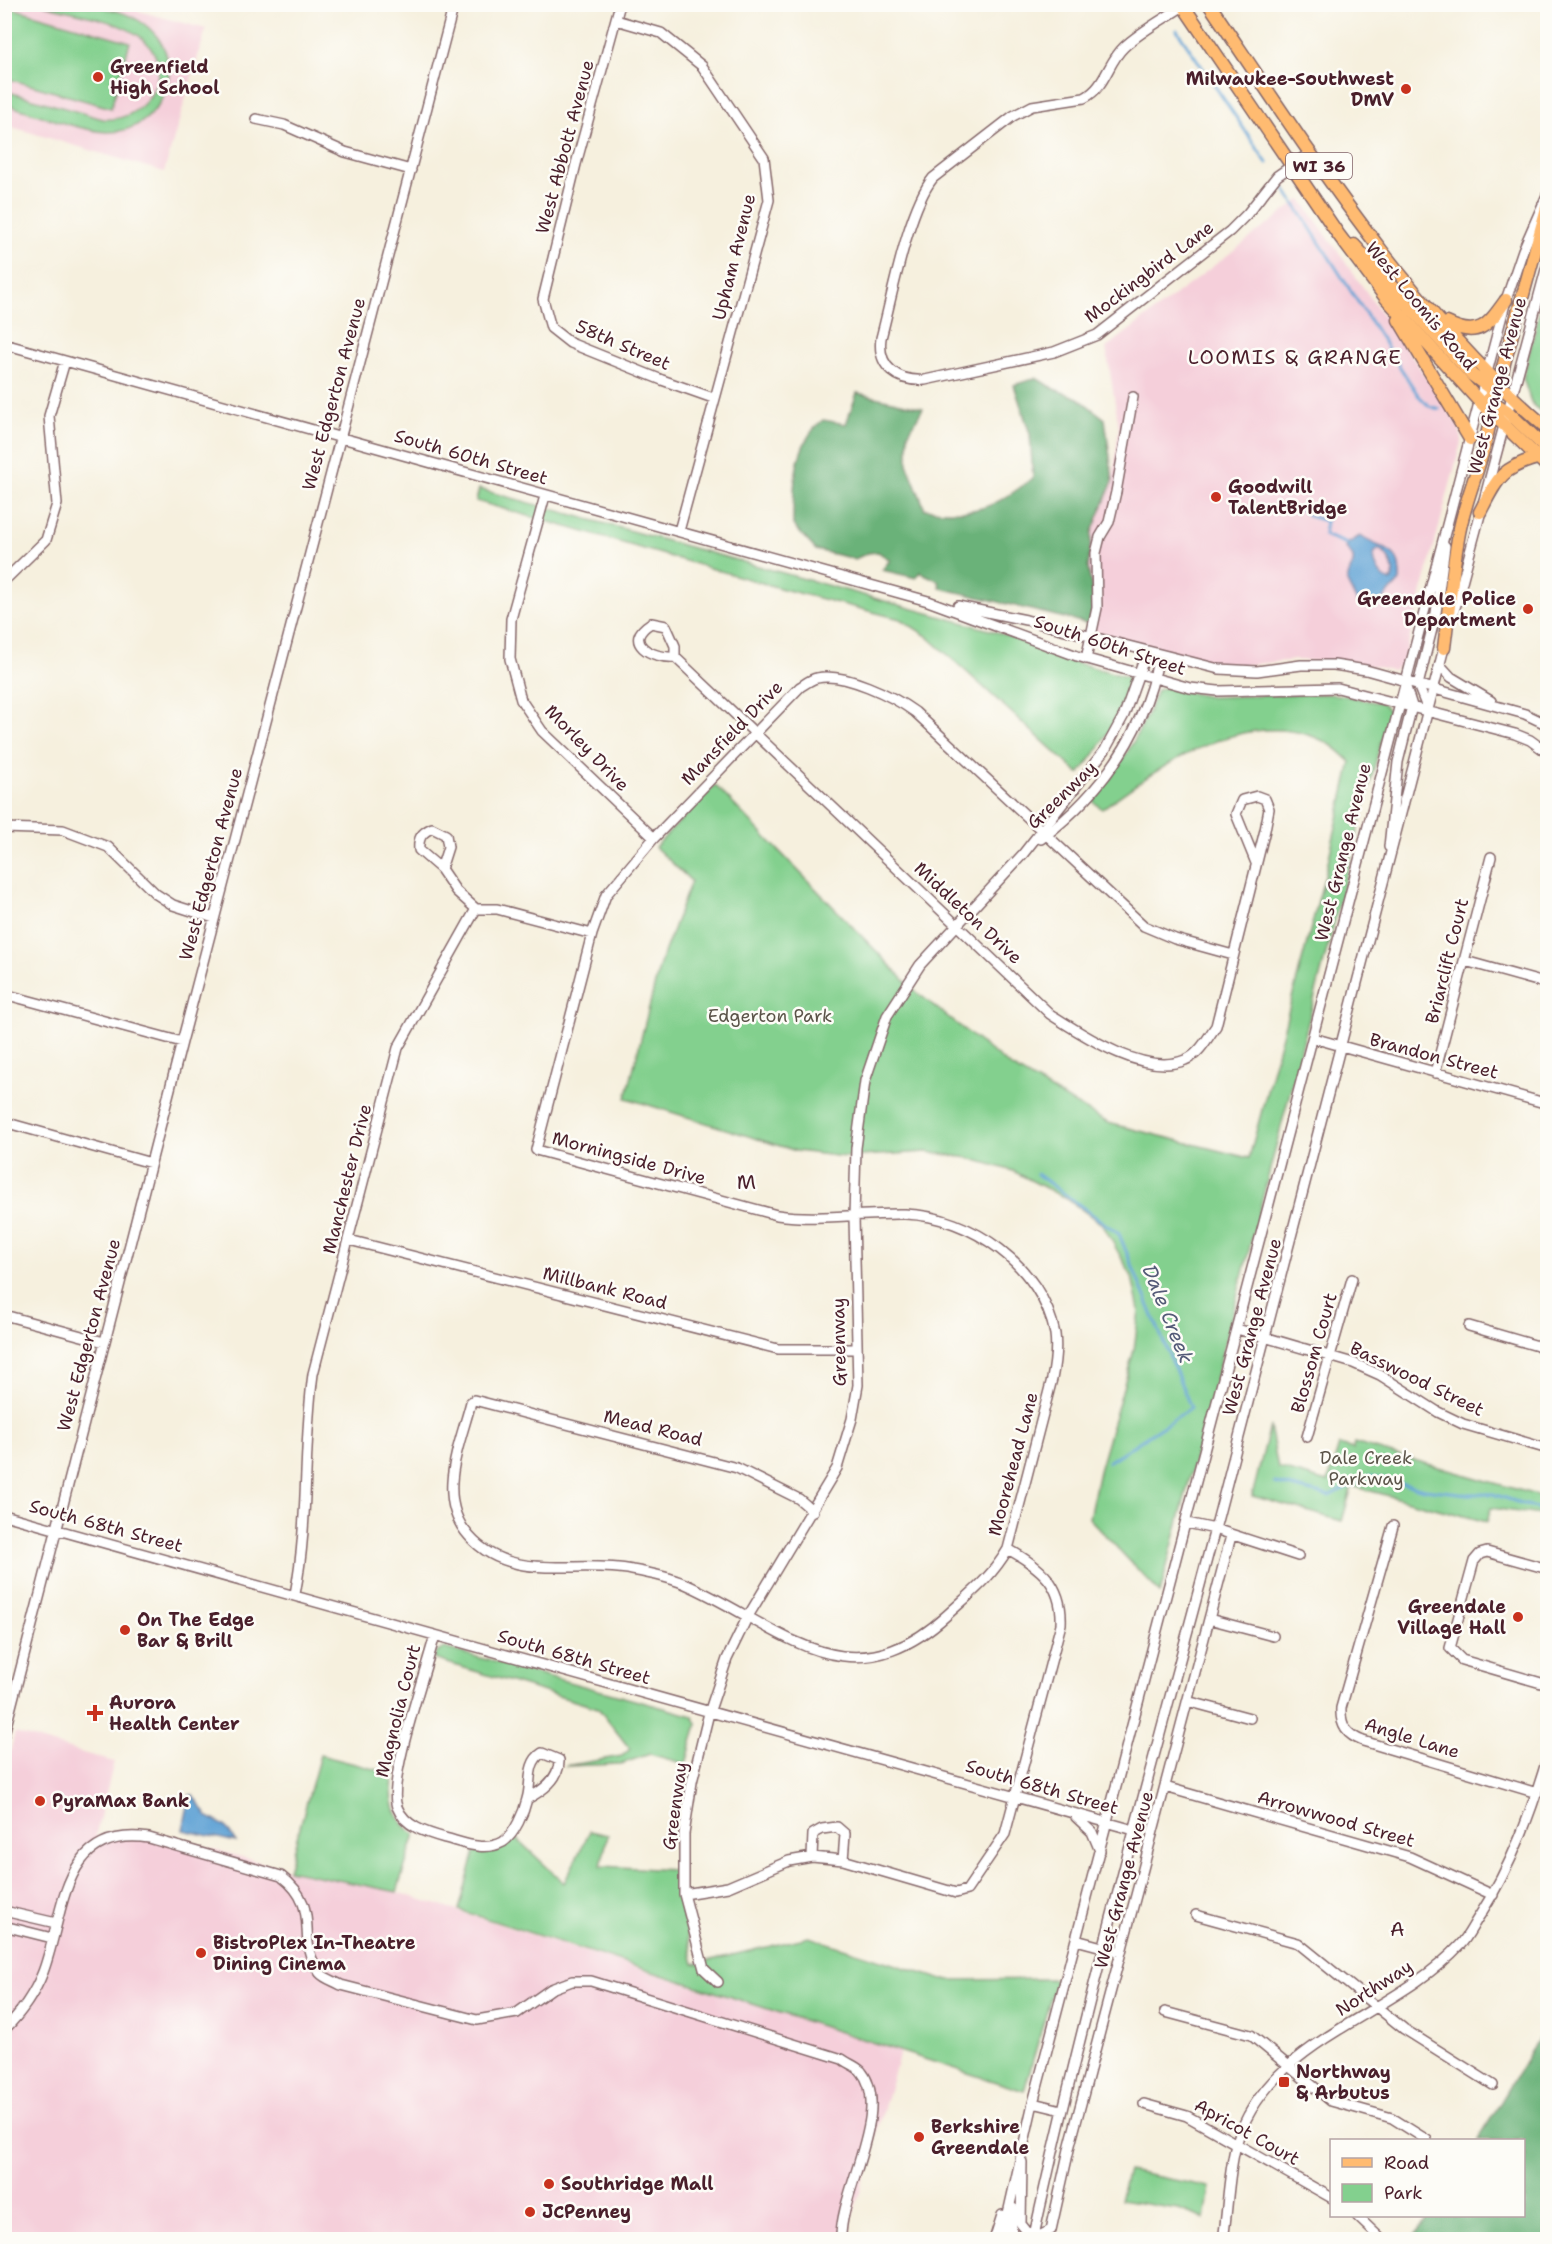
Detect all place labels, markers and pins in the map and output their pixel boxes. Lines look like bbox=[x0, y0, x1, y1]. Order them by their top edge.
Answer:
place label: Greenfield High School bbox=[110, 55, 219, 100]
place label: Milwaukee-Southwest DMV bbox=[1186, 67, 1394, 112]
marker: Greenfield High School bbox=[91, 70, 105, 84]
marker: Milwaukee-Southwest DMV bbox=[1399, 82, 1413, 96]
place label: Goodwill TalentBridge bbox=[1228, 475, 1348, 520]
marker: Goodwill TalentBridge bbox=[1209, 490, 1223, 504]
place label: Greendale Police Department bbox=[1357, 587, 1516, 632]
marker: Greendale Police Department bbox=[1521, 602, 1535, 616]
place label: Greendale Village Hall bbox=[1397, 1595, 1506, 1640]
place label: On The Edge Bar & Brill bbox=[137, 1608, 255, 1653]
marker: Greendale Village Hall bbox=[1511, 1610, 1525, 1624]
marker: On The Edge Bar & Brill bbox=[118, 1623, 132, 1637]
place label: Aurora Health Center bbox=[109, 1691, 240, 1736]
marker: Aurora Health Center bbox=[86, 1704, 104, 1722]
place label: PyraMax Bank bbox=[52, 1789, 189, 1813]
marker: PyraMax Bank bbox=[33, 1794, 47, 1808]
place label: BistroPlex In-Theatre Dining Cinema bbox=[213, 1931, 416, 1976]
marker: BistroPlex In-Theatre Dining Cinema bbox=[194, 1946, 208, 1960]
place label: Northway & Arbutus bbox=[1296, 2060, 1391, 2105]
marker: Northway & Arbutus bbox=[1277, 2075, 1291, 2089]
place label: Berkshire Greendale bbox=[931, 2115, 1029, 2160]
marker: Berkshire Greendale bbox=[912, 2130, 926, 2144]
place label: Southridge Mall bbox=[561, 2172, 713, 2196]
marker: Southridge Mall bbox=[542, 2177, 556, 2191]
place label: JCPenney bbox=[542, 2200, 631, 2224]
marker: JCPenney bbox=[523, 2205, 537, 2219]

